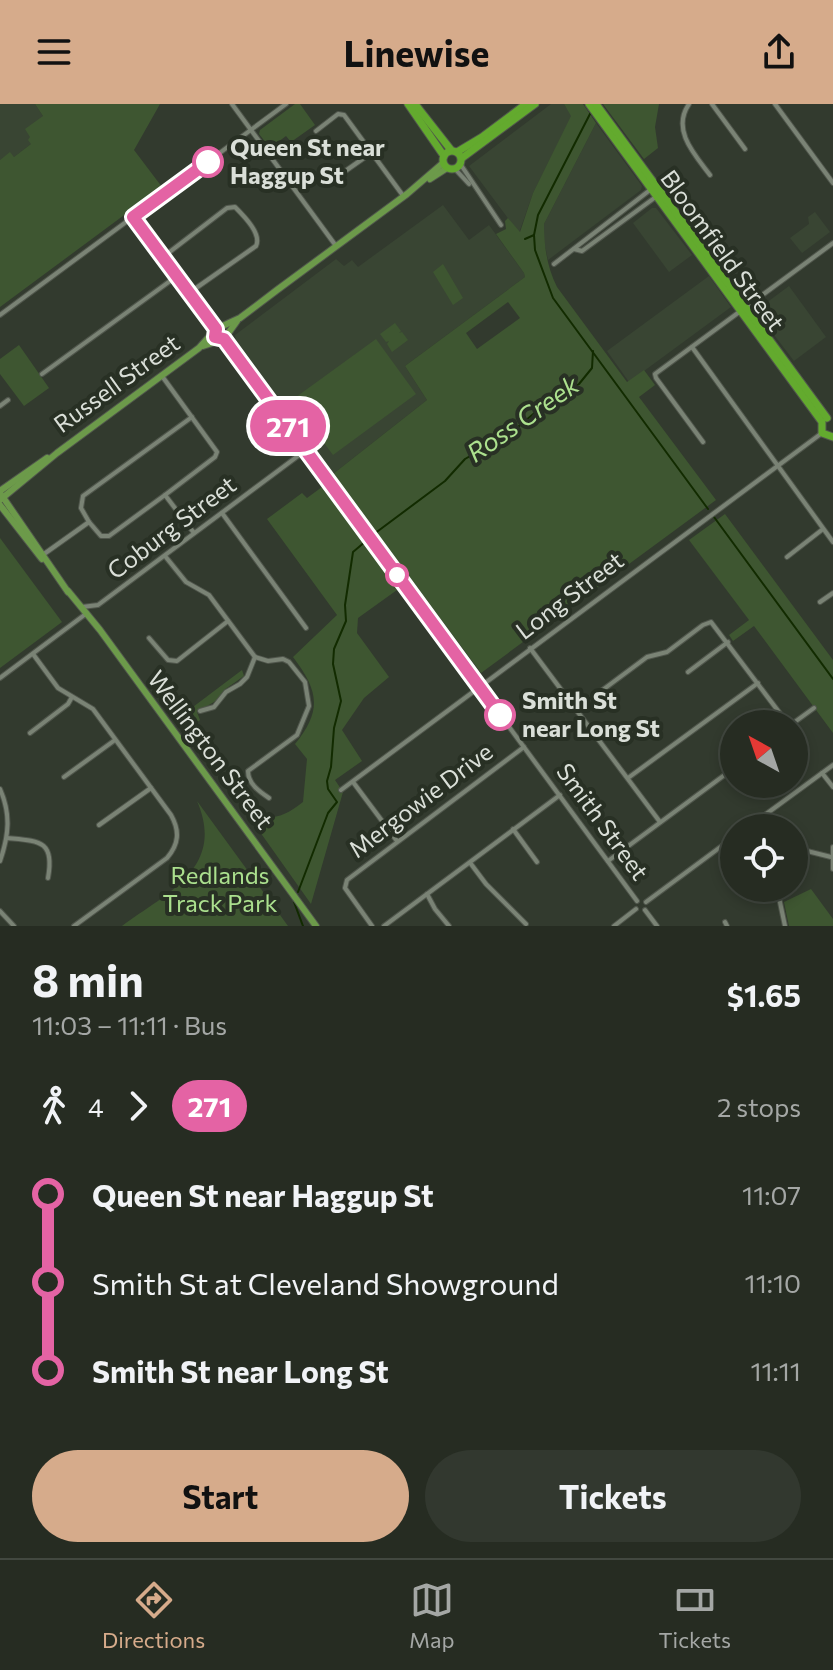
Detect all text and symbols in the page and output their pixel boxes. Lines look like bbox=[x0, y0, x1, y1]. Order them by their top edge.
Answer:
icon: menu bbox=[32, 30, 76, 74]
text: Linewise bbox=[344, 30, 489, 74]
icon: share bbox=[757, 30, 801, 74]
place label: Queen St near Haggup St bbox=[230, 132, 385, 189]
marker: Queen St near Haggup St bbox=[193, 147, 223, 177]
street label: Bloomfield Street bbox=[655, 164, 791, 336]
street label: Russell Street bbox=[48, 327, 185, 438]
water label: Ross Creek bbox=[460, 367, 585, 468]
line badge: 271 bbox=[242, 400, 334, 452]
text: 271 bbox=[266, 409, 310, 443]
street label: Coburg Street bbox=[101, 469, 241, 585]
street label: Long Street bbox=[510, 545, 629, 645]
unlabelled marker bbox=[386, 564, 408, 586]
street label: Wellington Street bbox=[142, 664, 280, 834]
place label: Smith St near Long St bbox=[522, 685, 660, 742]
marker: Smith St near Long St bbox=[485, 700, 515, 730]
north arrow bbox=[720, 710, 808, 798]
map controls bbox=[720, 710, 808, 902]
street label: Mergowie Drive bbox=[343, 736, 498, 863]
street label: Smith Street bbox=[551, 757, 655, 885]
button: locate bbox=[720, 814, 808, 902]
park label: Redlands Track Park bbox=[163, 860, 277, 917]
text: 8 min bbox=[32, 952, 144, 1006]
text: $1.65 bbox=[727, 976, 801, 1013]
text: 11:03 – 11:11 · Bus bbox=[32, 1009, 227, 1040]
icon: walk bbox=[32, 1084, 76, 1128]
icon: forward bbox=[116, 1084, 160, 1128]
text: 271 bbox=[188, 1089, 231, 1123]
text: 4 bbox=[88, 1091, 104, 1122]
text: 2 stops bbox=[717, 1091, 801, 1122]
text: Queen St near Haggup St bbox=[92, 1176, 434, 1213]
text: 11:07 bbox=[742, 1179, 801, 1210]
text: Smith St at Cleveland Showground bbox=[92, 1264, 559, 1301]
text: 11:10 bbox=[745, 1267, 801, 1298]
text: Smith St near Long St bbox=[92, 1352, 389, 1389]
text: 11:11 bbox=[750, 1355, 801, 1386]
button: Start bbox=[32, 1450, 409, 1542]
button: Tickets bbox=[425, 1450, 801, 1542]
tab: Directions bbox=[102, 1578, 205, 1653]
tab: Map bbox=[409, 1578, 454, 1653]
tab: Tickets bbox=[658, 1578, 731, 1653]

